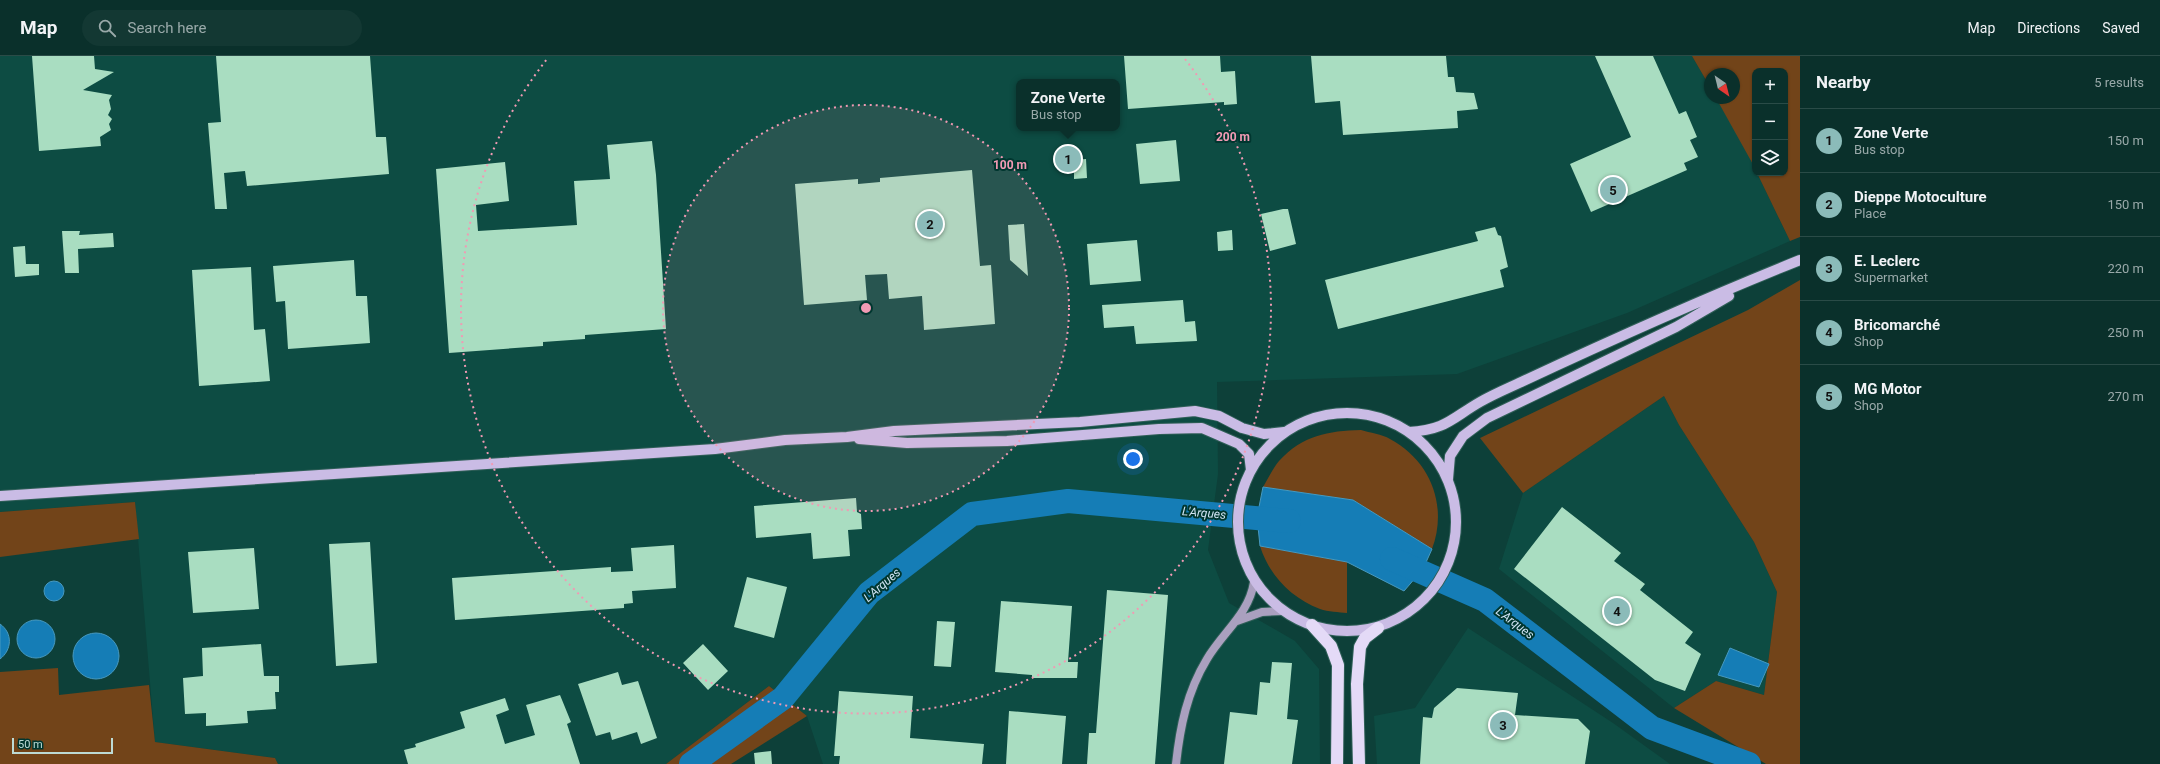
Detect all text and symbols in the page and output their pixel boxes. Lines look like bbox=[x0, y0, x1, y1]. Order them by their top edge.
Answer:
search box bbox=[82, 10, 362, 46]
text: Map bbox=[20, 16, 58, 39]
icon: search bbox=[96, 17, 118, 39]
text: Search here bbox=[128, 19, 206, 37]
text: Map bbox=[1968, 20, 1995, 36]
text: Directions bbox=[2017, 20, 2080, 36]
text: Saved bbox=[2102, 20, 2140, 36]
north arrow bbox=[1704, 68, 1740, 104]
map controls bbox=[1752, 68, 1788, 176]
button: + bbox=[1752, 68, 1788, 104]
text: Nearby bbox=[1816, 72, 1871, 92]
text: 5 results bbox=[2094, 75, 2144, 90]
popup bbox=[1016, 79, 1120, 131]
text: Zone Verte bbox=[1031, 89, 1105, 107]
button: − bbox=[1752, 104, 1788, 140]
text: Bus stop bbox=[1031, 107, 1082, 122]
text: Zone Verte bbox=[1854, 124, 1928, 142]
text: 200 m bbox=[1216, 130, 1250, 144]
text: 1 bbox=[1825, 133, 1833, 148]
text: 150 m bbox=[2107, 133, 2144, 148]
button: layers bbox=[1752, 140, 1788, 176]
text: Bus stop bbox=[1854, 142, 1905, 157]
pin: 1 bbox=[1055, 144, 1081, 174]
text: 100 m bbox=[993, 158, 1027, 172]
pin: 5 bbox=[1600, 175, 1626, 205]
text: Dieppe Motoculture bbox=[1854, 188, 1987, 206]
text: 2 bbox=[1825, 197, 1833, 212]
text: 150 m bbox=[2107, 197, 2144, 212]
text: Place bbox=[1854, 206, 1886, 221]
pin: 2 bbox=[917, 209, 943, 239]
text: E. Leclerc bbox=[1854, 252, 1920, 270]
text: 3 bbox=[1825, 261, 1833, 276]
text: 220 m bbox=[2107, 261, 2144, 276]
text: Supermarket bbox=[1854, 270, 1928, 285]
centre of rings bbox=[859, 301, 873, 315]
text: Bricomarché bbox=[1854, 316, 1940, 334]
text: 4 bbox=[1825, 325, 1833, 340]
text: 250 m bbox=[2107, 325, 2144, 340]
text: Shop bbox=[1854, 334, 1884, 349]
text: MG Motor bbox=[1854, 380, 1922, 398]
text: 5 bbox=[1825, 389, 1833, 404]
text: 270 m bbox=[2107, 389, 2144, 404]
text: Shop bbox=[1854, 398, 1884, 413]
your location bbox=[1123, 449, 1143, 469]
water label: L'Arques bbox=[1181, 504, 1227, 522]
water label: L'Arques bbox=[861, 565, 903, 605]
pin: 4 bbox=[1604, 596, 1630, 626]
water label: L'Arques bbox=[1493, 604, 1537, 642]
pin: 3 bbox=[1490, 710, 1516, 740]
scale bar bbox=[12, 736, 113, 755]
text: 50 m bbox=[18, 738, 43, 751]

